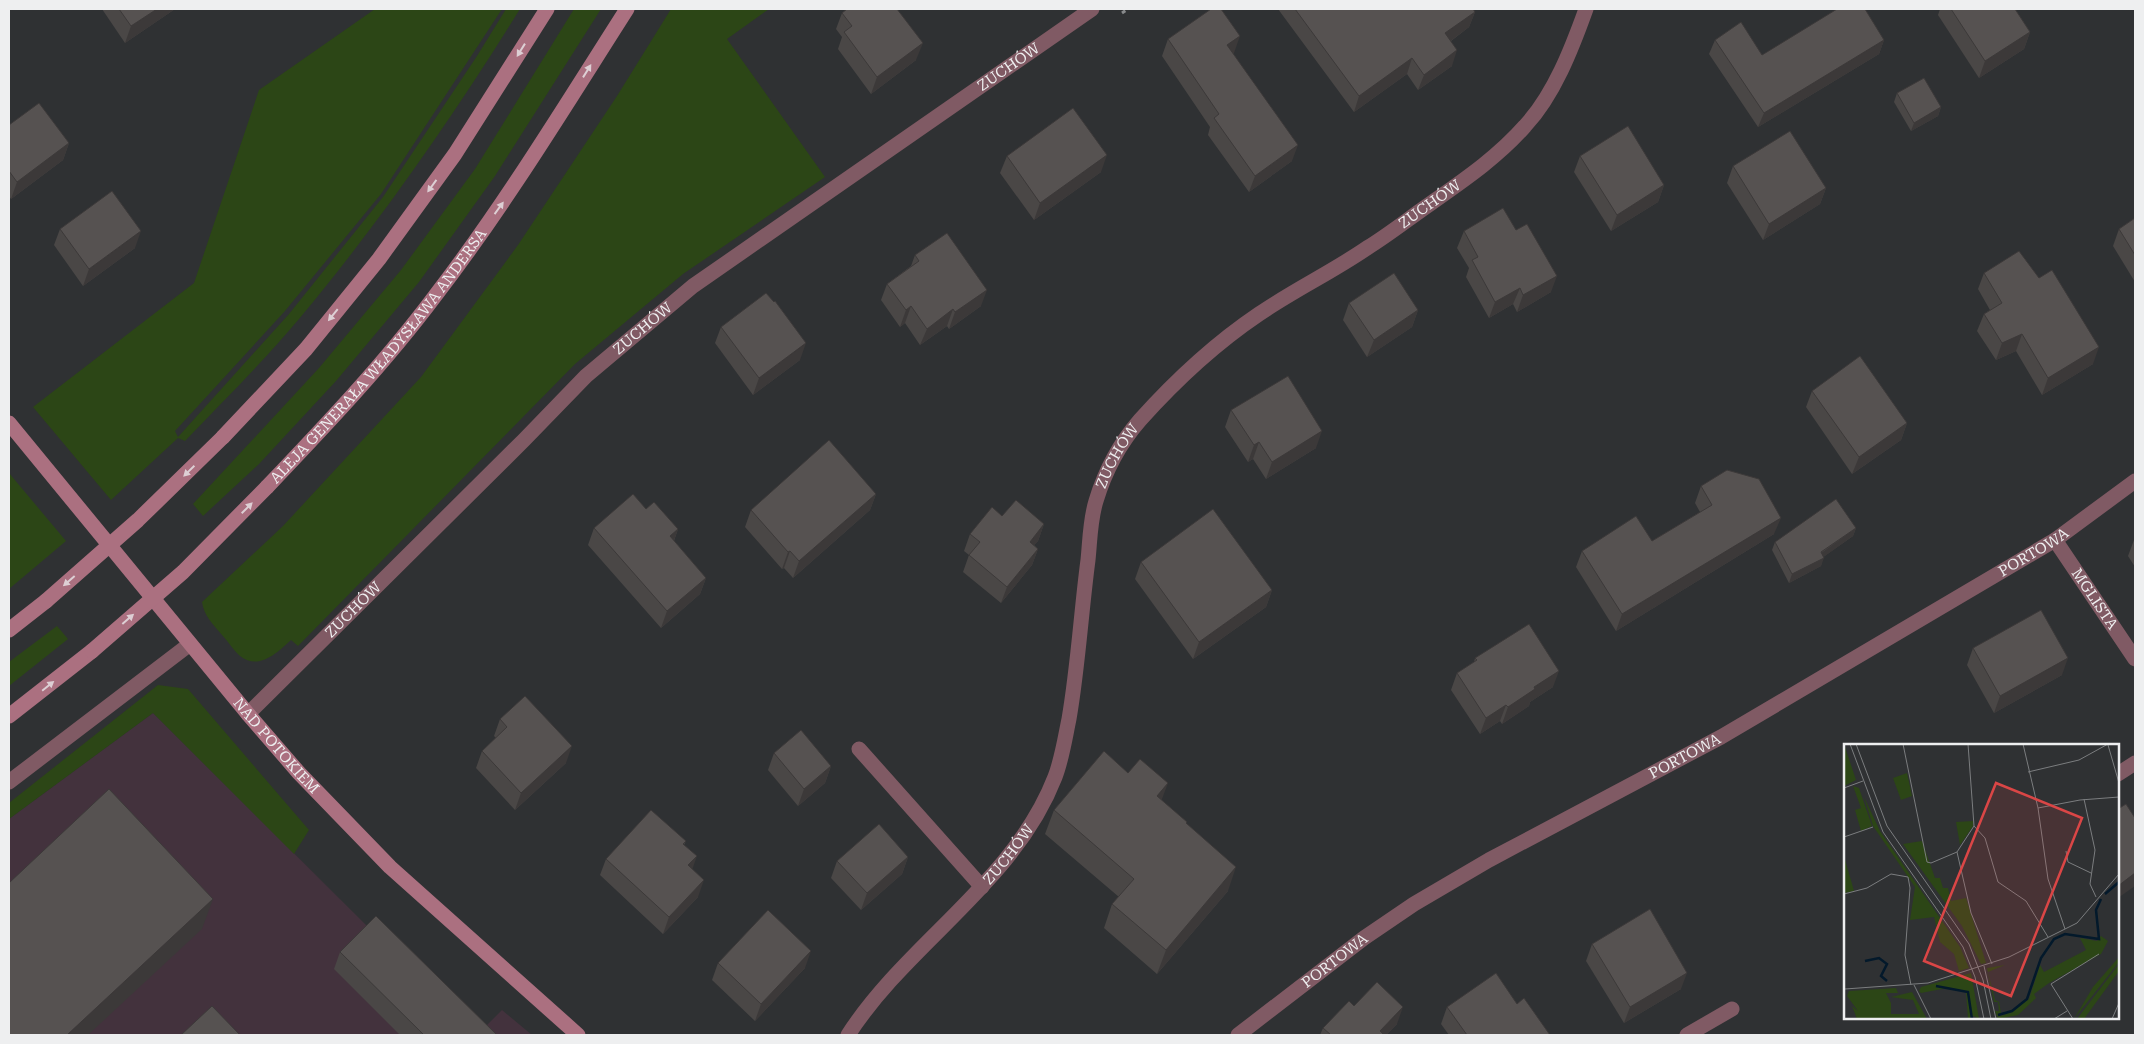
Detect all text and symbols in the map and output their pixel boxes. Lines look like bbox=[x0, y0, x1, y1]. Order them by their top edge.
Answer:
street label: ZUCHÓW bbox=[974, 39, 1044, 95]
one-way arrow bbox=[516, 43, 526, 57]
one-way arrow bbox=[583, 64, 592, 78]
street label: ZUCHÓW bbox=[1395, 176, 1465, 232]
one-way arrow bbox=[427, 179, 437, 193]
one-way arrow bbox=[494, 201, 504, 215]
street label: ALEJA GENERAŁA WŁADYSŁAWA ANDERSA bbox=[266, 225, 491, 487]
street label: ZUCHÓW bbox=[609, 298, 676, 358]
one-way arrow bbox=[328, 308, 339, 321]
street label: ZUCHÓW bbox=[1092, 419, 1143, 491]
one-way arrow bbox=[183, 465, 195, 477]
one-way arrow bbox=[240, 502, 252, 514]
street label: PORTOWA bbox=[1995, 524, 2072, 580]
street label: MGLISTA bbox=[2068, 565, 2122, 633]
one-way arrow bbox=[63, 575, 75, 587]
street label: ZUCHÓW bbox=[321, 578, 385, 641]
one-way arrow bbox=[122, 613, 134, 625]
one-way arrow bbox=[41, 681, 54, 692]
street label: NAD POTOKIEM bbox=[229, 694, 323, 797]
street label: PORTOWA bbox=[1646, 730, 1724, 783]
inset map bbox=[1844, 744, 2119, 1019]
street label: ZUCHÓW bbox=[979, 820, 1038, 888]
street label: PORTOWA bbox=[1298, 929, 1372, 992]

